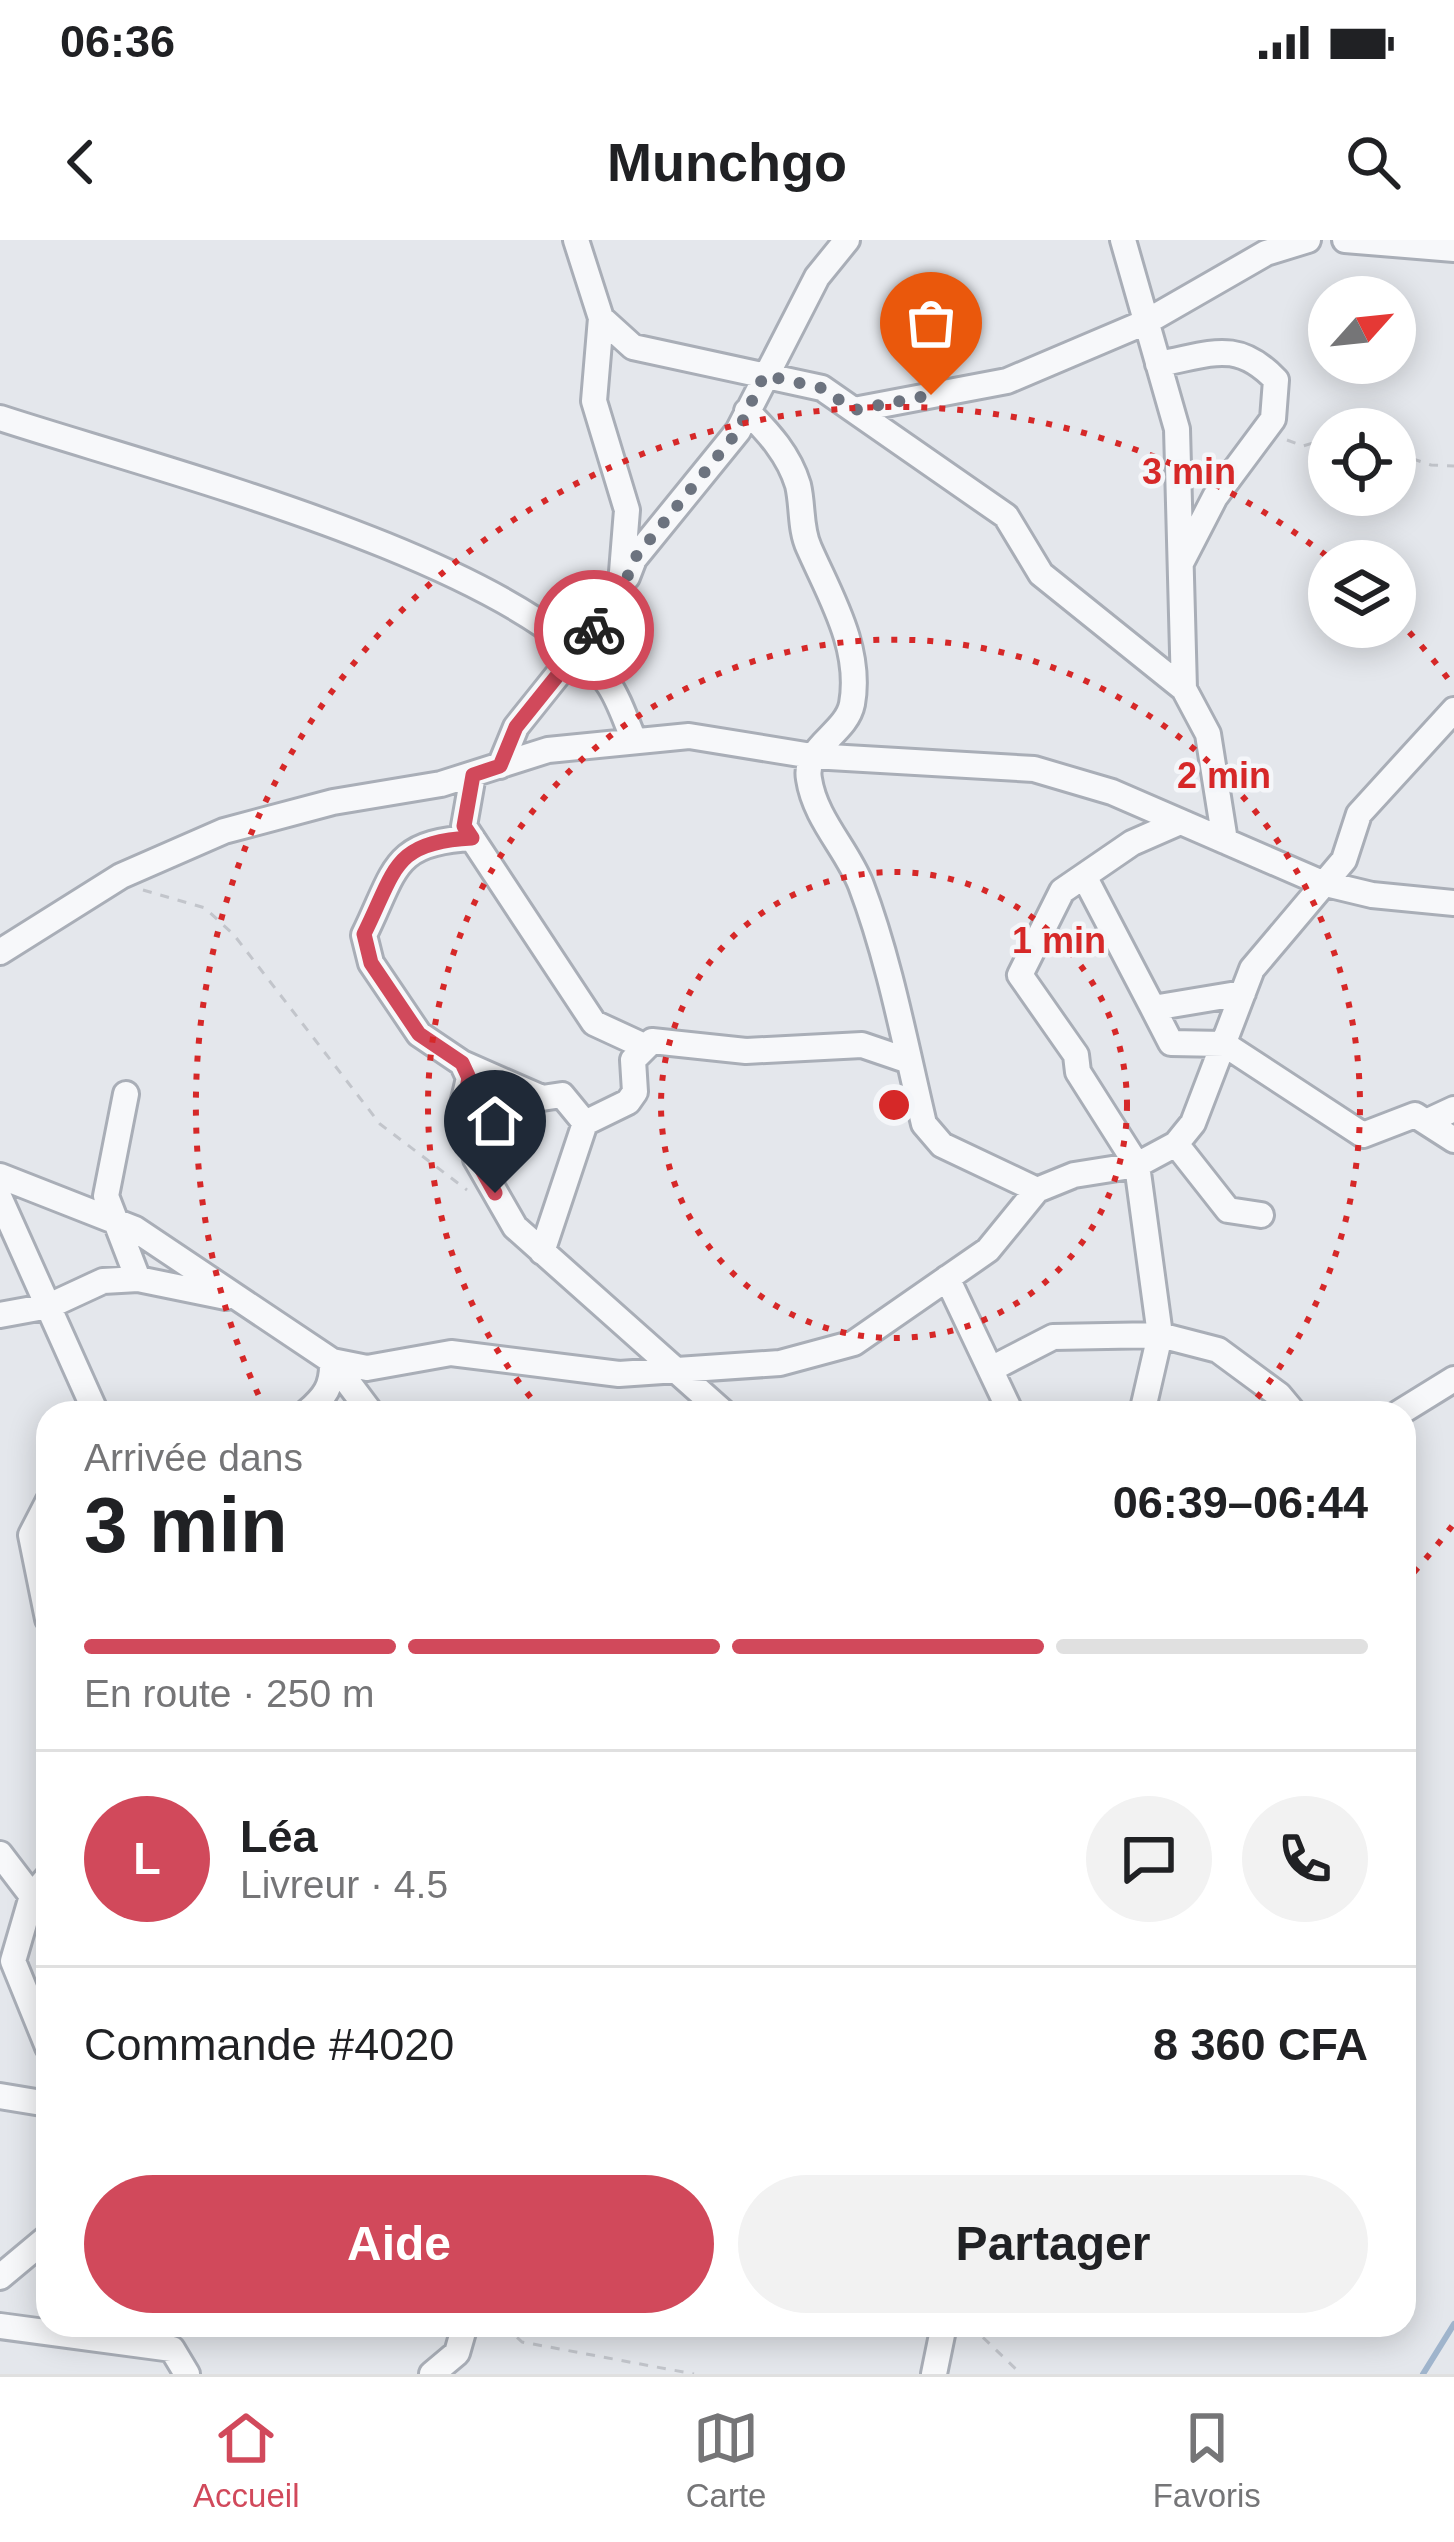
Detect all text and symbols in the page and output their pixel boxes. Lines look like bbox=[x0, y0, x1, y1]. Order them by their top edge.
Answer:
text: 06:36 bbox=[60, 16, 175, 67]
icon: back bbox=[48, 129, 114, 195]
icon: search bbox=[1340, 129, 1406, 195]
text: Munchgo bbox=[607, 132, 847, 192]
pin bbox=[880, 272, 982, 395]
north arrow bbox=[1308, 276, 1416, 384]
map controls bbox=[1308, 276, 1416, 648]
icon: bag bbox=[898, 290, 964, 356]
button: locate bbox=[1308, 408, 1416, 516]
text: 3 min bbox=[1142, 451, 1236, 492]
button: layers bbox=[1308, 540, 1416, 648]
courier bbox=[534, 570, 654, 690]
icon: bike bbox=[561, 597, 627, 663]
text: 2 min bbox=[1177, 755, 1271, 796]
text: 1 min bbox=[1012, 920, 1106, 961]
pin bbox=[444, 1070, 546, 1193]
centre of rings bbox=[873, 1084, 915, 1126]
icon: home bbox=[462, 1088, 528, 1154]
text: Arrivée dans bbox=[84, 1436, 303, 1479]
text: 06:39–06:44 bbox=[1113, 1477, 1368, 1528]
text: 3 min bbox=[84, 1481, 288, 1569]
text: En route · 250 m bbox=[84, 1672, 374, 1715]
button: chat bbox=[1086, 1796, 1212, 1922]
button: phone bbox=[1242, 1796, 1368, 1922]
text: Léa bbox=[240, 1811, 318, 1862]
text: L bbox=[133, 1833, 161, 1884]
text: Livreur · 4.5 bbox=[240, 1863, 448, 1906]
text: Commande #4020 bbox=[84, 2019, 454, 2070]
text: 8 360 CFA bbox=[1153, 2019, 1368, 2070]
button: Aide bbox=[84, 2175, 714, 2313]
button: Partager bbox=[738, 2175, 1368, 2313]
tab: Accueil bbox=[193, 2405, 300, 2515]
tab: Carte bbox=[686, 2405, 766, 2515]
tab: Favoris bbox=[1153, 2405, 1261, 2515]

